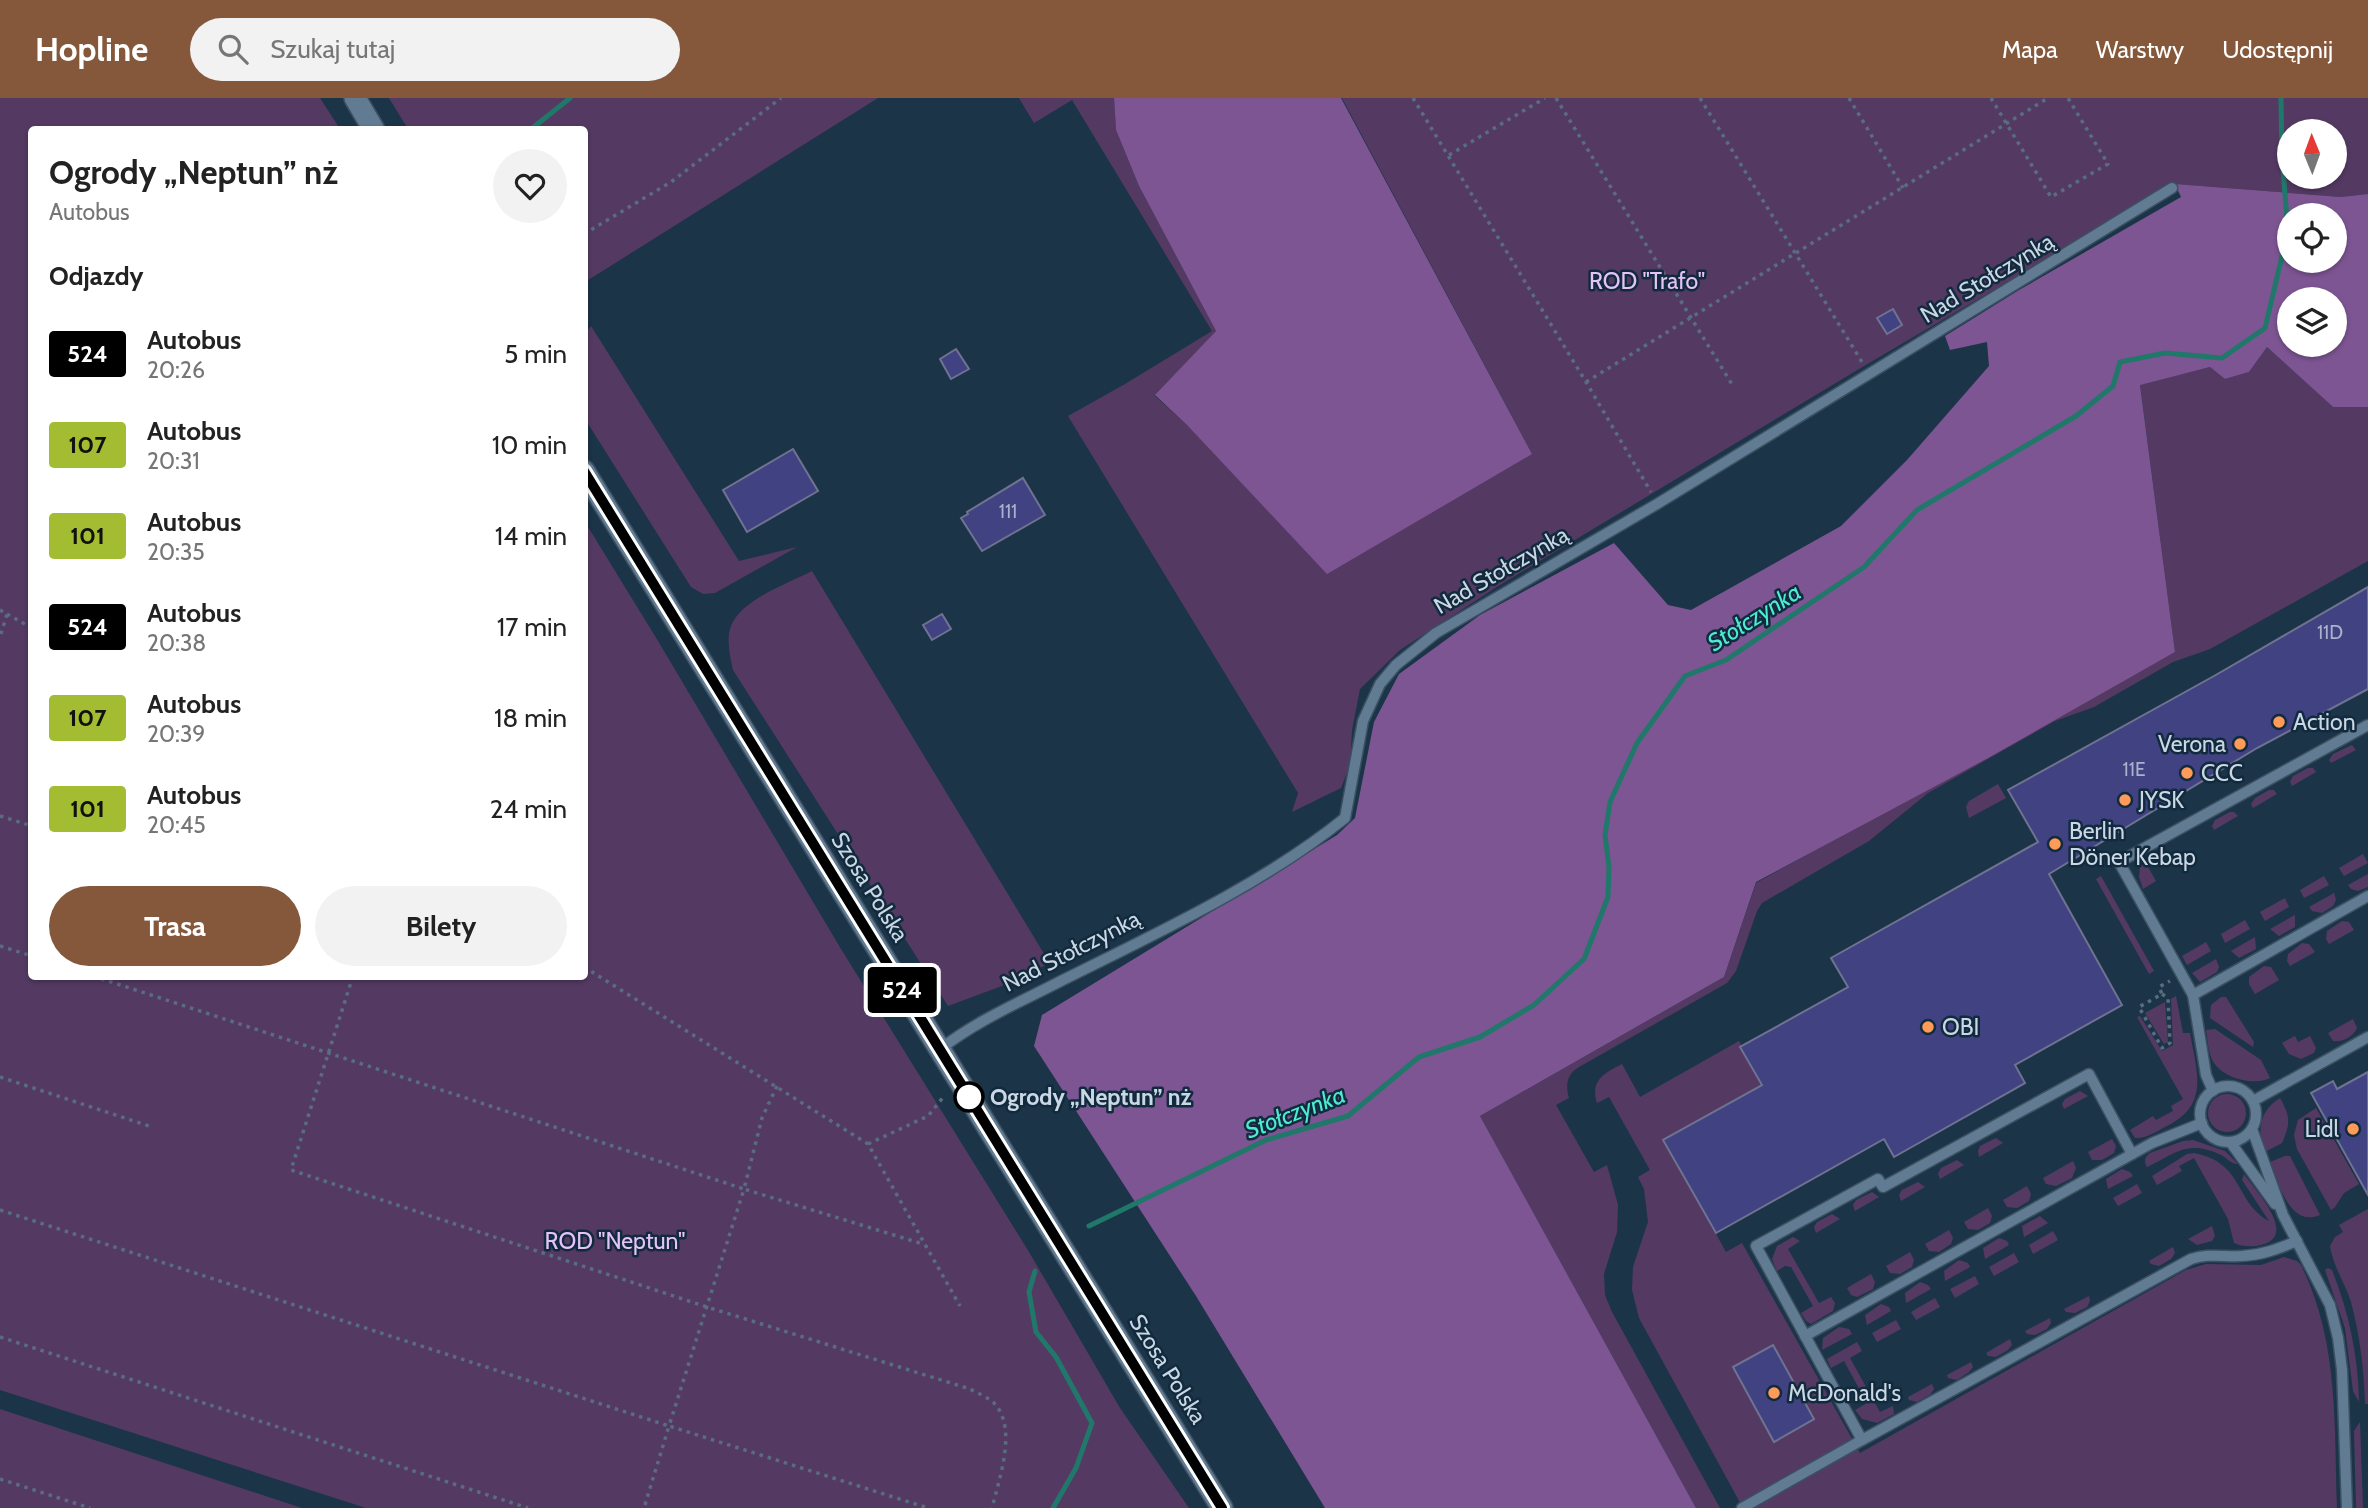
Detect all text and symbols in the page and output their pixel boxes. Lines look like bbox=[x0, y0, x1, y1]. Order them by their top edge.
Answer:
search box bbox=[190, 18, 680, 81]
text: Hopline bbox=[35, 29, 148, 69]
icon: search bbox=[214, 30, 252, 68]
text: Szukaj tutaj bbox=[270, 33, 395, 65]
text: Mapa bbox=[2002, 35, 2058, 64]
text: Warstwy bbox=[2096, 35, 2184, 64]
text: Udostępnij bbox=[2222, 35, 2333, 64]
north arrow bbox=[2277, 119, 2347, 189]
map controls bbox=[2277, 119, 2347, 357]
button: heart bbox=[493, 149, 567, 223]
text: Ogrody „Neptun” nż bbox=[49, 152, 338, 192]
text: Autobus bbox=[49, 198, 130, 226]
button: locate bbox=[2277, 203, 2347, 273]
street label: Nad Stołczynką bbox=[1915, 227, 2060, 329]
text: Odjazdy bbox=[49, 260, 144, 292]
park label: ROD "Trafo" bbox=[1589, 267, 1705, 295]
button: layers bbox=[2277, 287, 2347, 357]
text: Autobus bbox=[147, 324, 241, 356]
text: 5 min bbox=[504, 338, 567, 370]
text: 524 bbox=[67, 339, 108, 368]
text: 20:26 bbox=[147, 356, 205, 384]
text: Autobus bbox=[147, 415, 241, 447]
text: 10 min bbox=[492, 429, 567, 461]
text: 107 bbox=[68, 430, 107, 459]
text: 20:31 bbox=[147, 447, 200, 475]
house number: 111 bbox=[999, 500, 1017, 523]
text: Autobus bbox=[147, 506, 241, 538]
text: 14 min bbox=[495, 520, 567, 552]
street label: Nad Stołczynką bbox=[1429, 520, 1574, 620]
text: 101 bbox=[70, 521, 105, 550]
text: 20:35 bbox=[147, 538, 205, 566]
water label: Stołczynka bbox=[1702, 577, 1806, 657]
text: Autobus bbox=[147, 597, 241, 629]
text: 17 min bbox=[497, 611, 567, 643]
text: 524 bbox=[67, 612, 108, 641]
house number: 11D bbox=[2317, 621, 2343, 644]
text: 20:38 bbox=[147, 629, 206, 657]
text: Autobus bbox=[147, 688, 241, 720]
text: 18 min bbox=[494, 702, 567, 734]
text: 107 bbox=[68, 703, 107, 732]
place label: Action bbox=[2293, 708, 2356, 736]
marker: Action bbox=[2271, 714, 2287, 730]
text: 20:39 bbox=[147, 720, 205, 748]
place label: Verona bbox=[2158, 730, 2226, 758]
marker: Verona bbox=[2232, 736, 2248, 752]
house number: 11E bbox=[2123, 758, 2145, 781]
place label: CCC bbox=[2201, 759, 2243, 787]
marker: CCC bbox=[2179, 765, 2195, 781]
text: Autobus bbox=[147, 779, 241, 811]
place label: JYSK bbox=[2138, 786, 2184, 814]
marker: JYSK bbox=[2117, 792, 2133, 808]
text: 24 min bbox=[490, 793, 567, 825]
text: 101 bbox=[70, 794, 105, 823]
text: 20:45 bbox=[147, 811, 206, 839]
place label: Berlin Döner Kebap bbox=[2069, 817, 2196, 871]
street label: Szosa Polska bbox=[825, 827, 915, 947]
marker: Berlin Döner Kebap bbox=[2047, 836, 2063, 852]
button: Trasa bbox=[49, 886, 301, 966]
button: Bilety bbox=[315, 886, 567, 966]
street label: Nad Stołczynką bbox=[997, 904, 1145, 998]
line badge: 524 bbox=[862, 967, 942, 1013]
text: 524 bbox=[882, 975, 922, 1004]
place label: OBI bbox=[1942, 1013, 1979, 1041]
marker: OBI bbox=[1920, 1019, 1936, 1035]
water label: Stołczynka bbox=[1241, 1080, 1349, 1144]
marker: Ogrody „Neptun” nż bbox=[954, 1082, 984, 1112]
place label: Ogrody „Neptun” nż bbox=[990, 1083, 1192, 1111]
place label: Lidl bbox=[2304, 1115, 2340, 1143]
marker: Lidl bbox=[2345, 1121, 2361, 1137]
park label: ROD "Neptun" bbox=[545, 1227, 685, 1255]
street label: Szosa Polska bbox=[1123, 1309, 1213, 1429]
place label: McDonald's bbox=[1788, 1379, 1901, 1407]
marker: McDonald's bbox=[1766, 1385, 1782, 1401]

